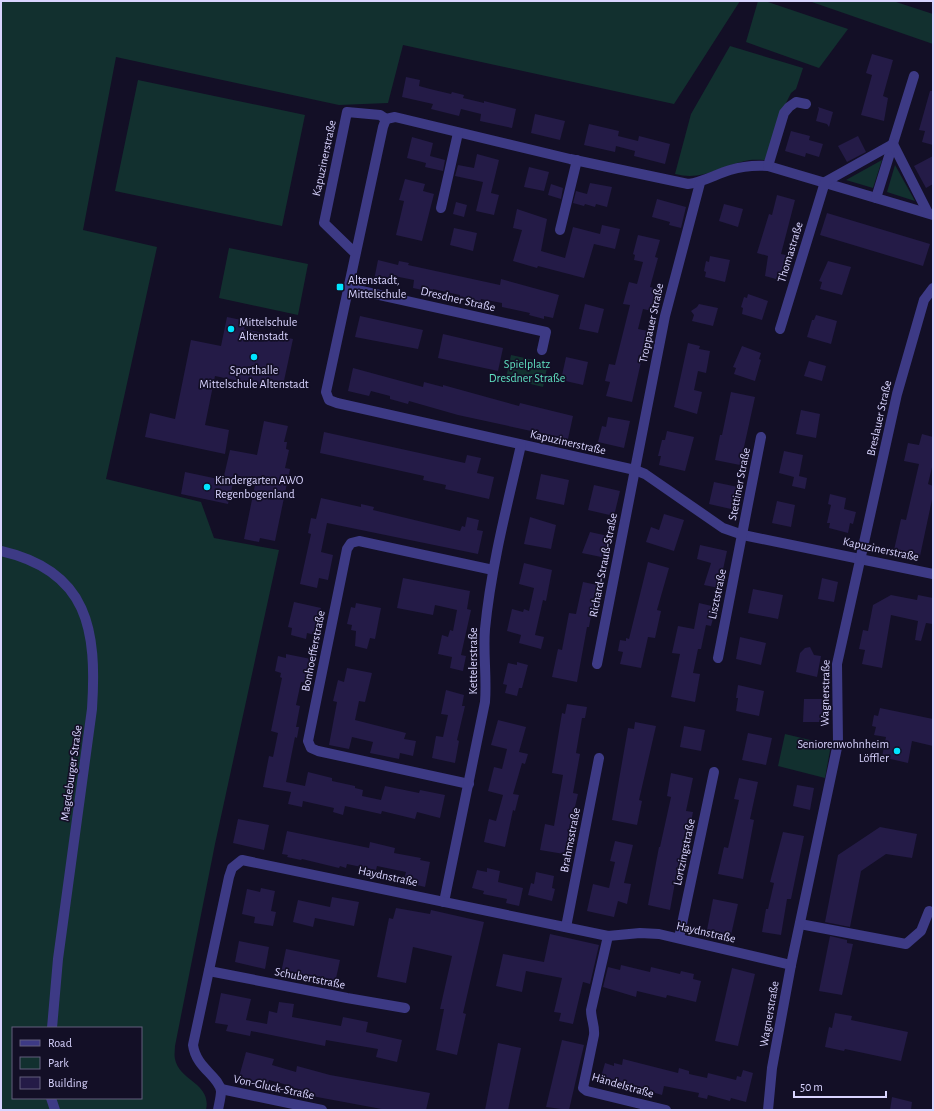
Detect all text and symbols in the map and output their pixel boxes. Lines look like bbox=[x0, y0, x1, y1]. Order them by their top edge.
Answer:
street label: Kapuzinerstraße bbox=[310, 119, 338, 197]
street label: Thomastraße bbox=[775, 220, 805, 284]
place label: Altenstadt, Mittelschule bbox=[348, 274, 406, 300]
marker: Altenstadt, Mittelschule bbox=[335, 282, 345, 292]
street label: Troppauer Straße bbox=[637, 282, 665, 364]
street label: Dresdner Straße bbox=[419, 285, 497, 313]
place label: Mittelschule Altenstadt bbox=[239, 316, 297, 342]
marker: Mittelschule Altenstadt bbox=[226, 324, 236, 334]
marker: Sporthalle Mittelschule Altenstadt bbox=[249, 352, 259, 362]
park label: Spielplatz Dresdner Straße bbox=[489, 358, 565, 384]
place label: Sporthalle Mittelschule Altenstadt bbox=[199, 364, 309, 390]
street label: Breslauer Straße bbox=[864, 379, 894, 457]
street label: Kapuzinerstraße bbox=[529, 427, 607, 457]
street label: Stettiner Straße bbox=[726, 447, 752, 521]
place label: Kindergarten AWO Regenbogenland bbox=[215, 474, 304, 500]
marker: Kindergarten AWO Regenbogenland bbox=[202, 482, 212, 492]
street label: Richard-Strauß-Straße bbox=[587, 512, 619, 618]
street label: Kapuzinerstraße bbox=[842, 535, 920, 563]
street label: Lisztstraße bbox=[706, 568, 728, 620]
street label: Bonhoefferstraße bbox=[299, 610, 327, 692]
street label: Kettelerstraße bbox=[467, 628, 479, 694]
street label: Wagnerstraße bbox=[818, 659, 832, 727]
street label: Magdeburger Straße bbox=[58, 724, 84, 822]
place label: Seniorenwohnheim Löffler bbox=[797, 738, 889, 764]
marker: Seniorenwohnheim Löffler bbox=[892, 746, 902, 756]
street label: Brahmsstraße bbox=[558, 807, 582, 873]
street label: Lortzingstraße bbox=[671, 818, 697, 886]
street label: Haydnstraße bbox=[357, 864, 419, 889]
street label: Haydnstraße bbox=[675, 919, 737, 946]
street label: Schubertstraße bbox=[274, 965, 346, 991]
street label: Wagnerstraße bbox=[757, 980, 781, 1048]
legend bbox=[12, 1027, 142, 1099]
text: Road bbox=[48, 1037, 72, 1049]
text: Park bbox=[48, 1057, 69, 1069]
street label: Händelstraße bbox=[591, 1070, 655, 1100]
street label: Von-Gluck-Straße bbox=[232, 1073, 316, 1101]
scale bar bbox=[794, 1073, 886, 1099]
text: Building bbox=[48, 1077, 88, 1089]
text: 50 m bbox=[800, 1081, 823, 1093]

